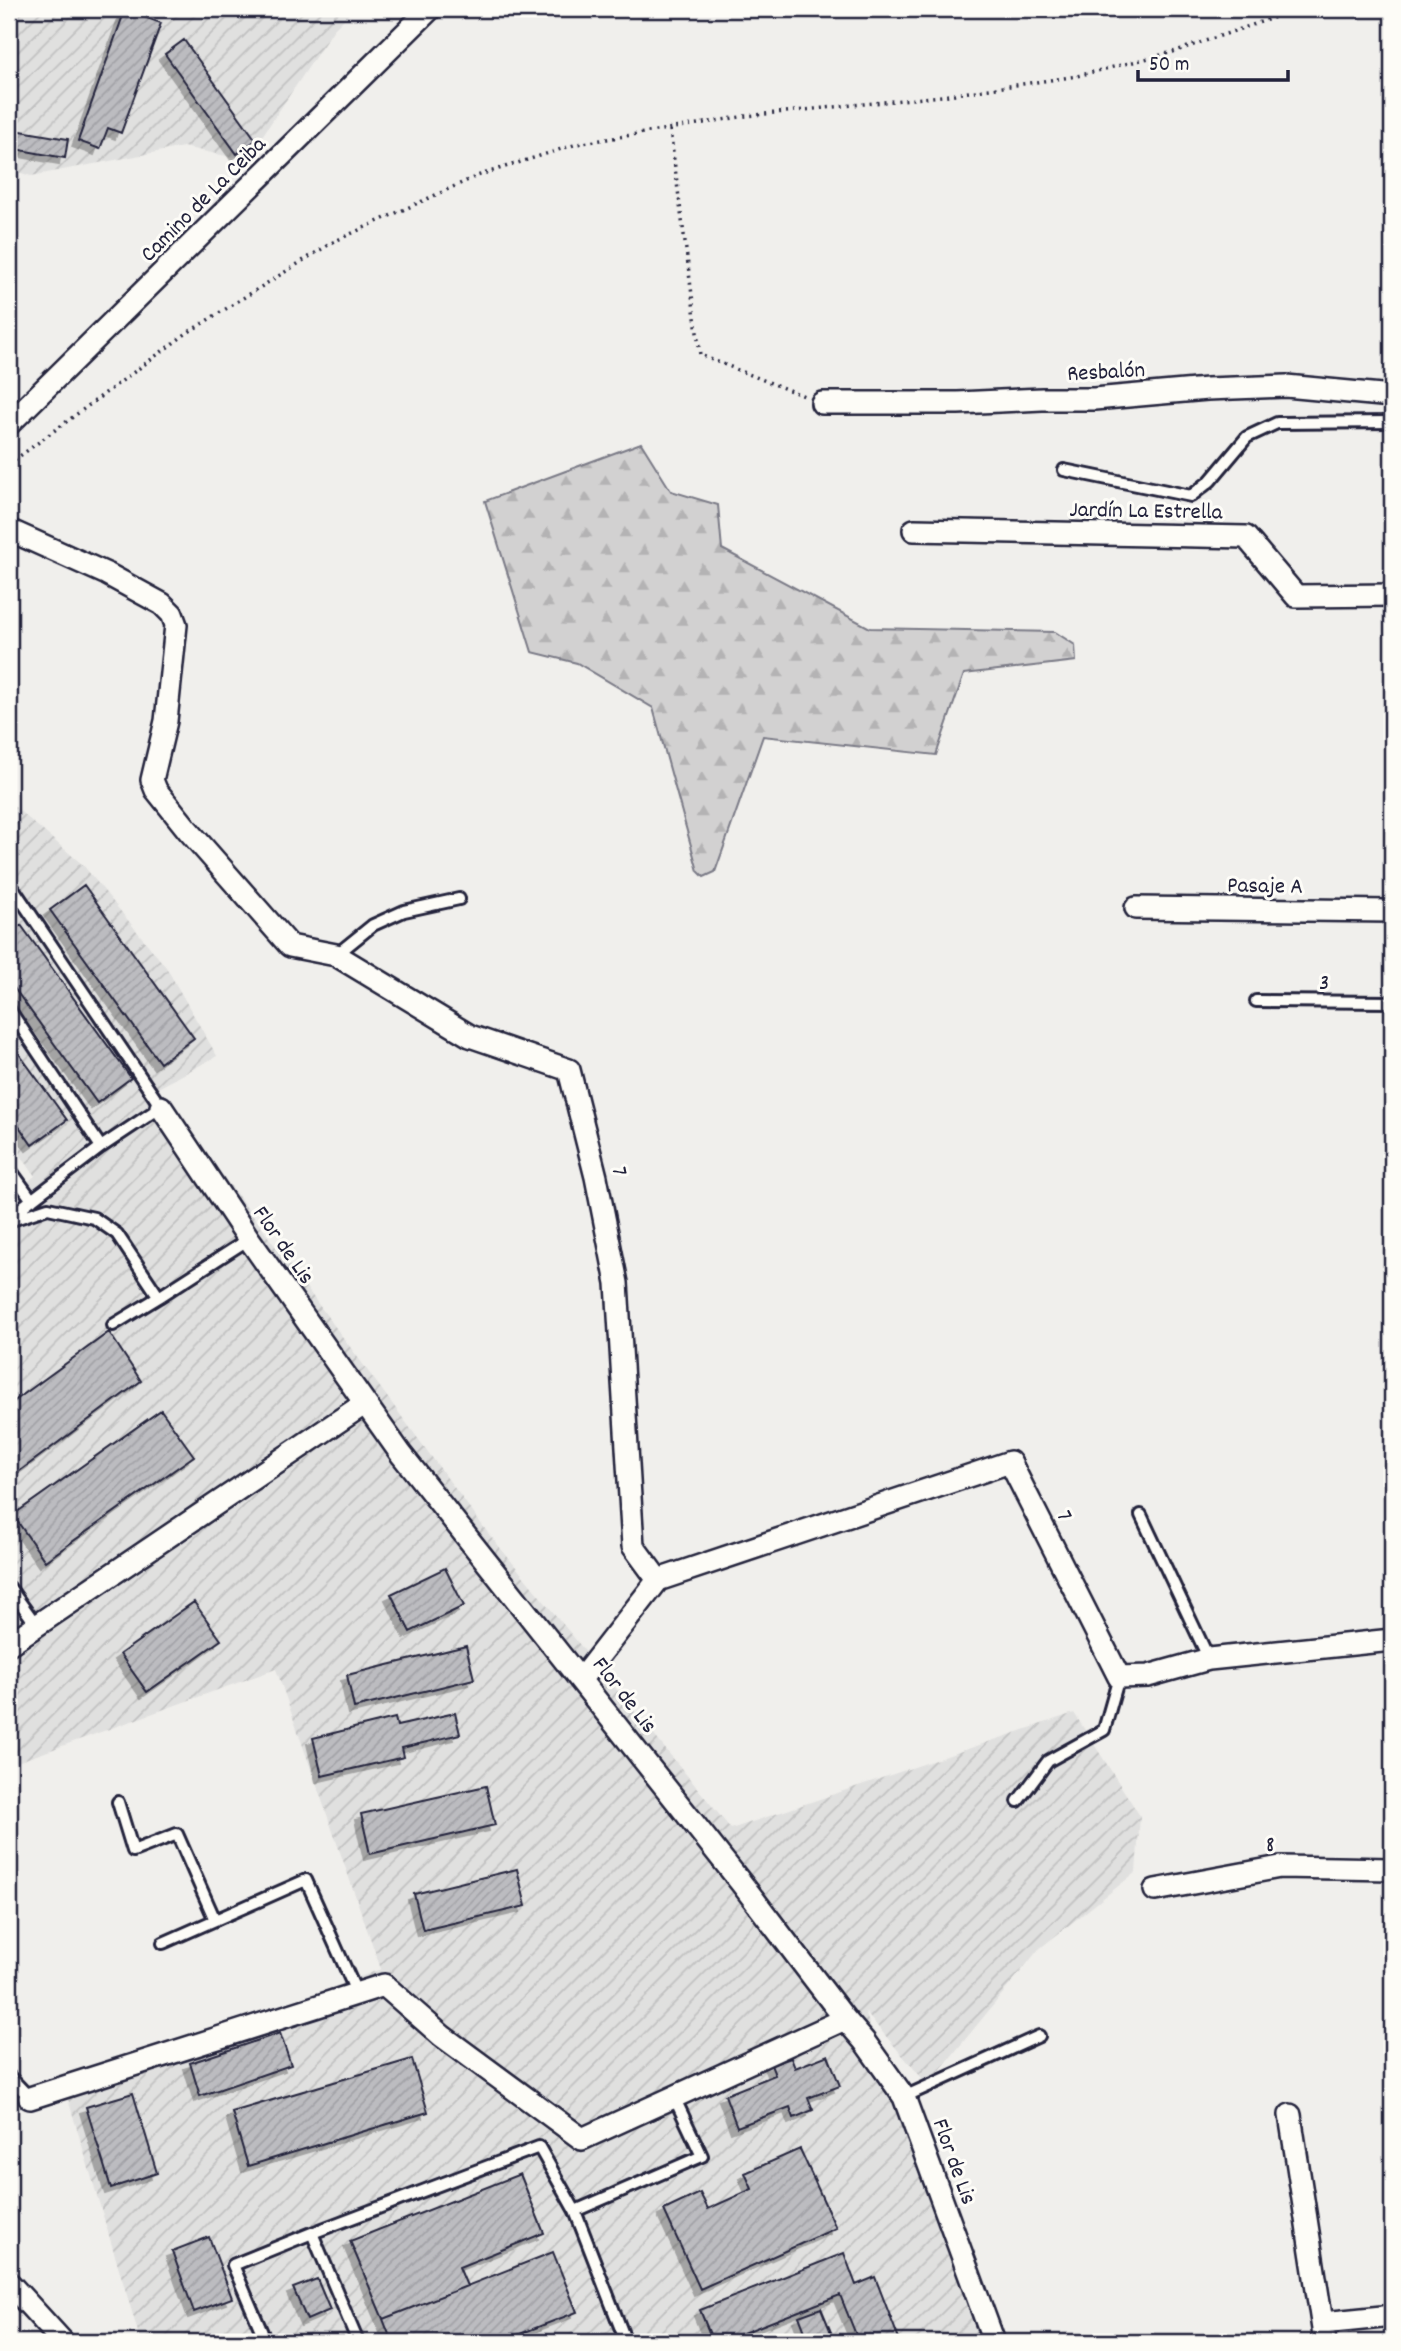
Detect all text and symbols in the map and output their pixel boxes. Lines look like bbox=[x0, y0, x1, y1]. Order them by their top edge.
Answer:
scale bar bbox=[1138, 38, 1289, 82]
text: 50 m bbox=[1149, 51, 1189, 81]
street label: Camino de La Ceiba bbox=[134, 129, 276, 271]
street label: Resbalón bbox=[1066, 355, 1146, 392]
street label: Jardín La Estrella bbox=[1069, 495, 1224, 530]
street label: Pasaje A bbox=[1227, 870, 1303, 905]
street label: 3 bbox=[1319, 968, 1329, 1001]
street label: 7 bbox=[601, 1164, 635, 1179]
street label: Flor de Lis bbox=[243, 1200, 321, 1292]
street label: 7 bbox=[1046, 1505, 1080, 1528]
street label: Flor de Lis bbox=[583, 1651, 664, 1741]
street label: 8 bbox=[1264, 1830, 1277, 1863]
street label: Flor de Lis bbox=[922, 2115, 983, 2210]

